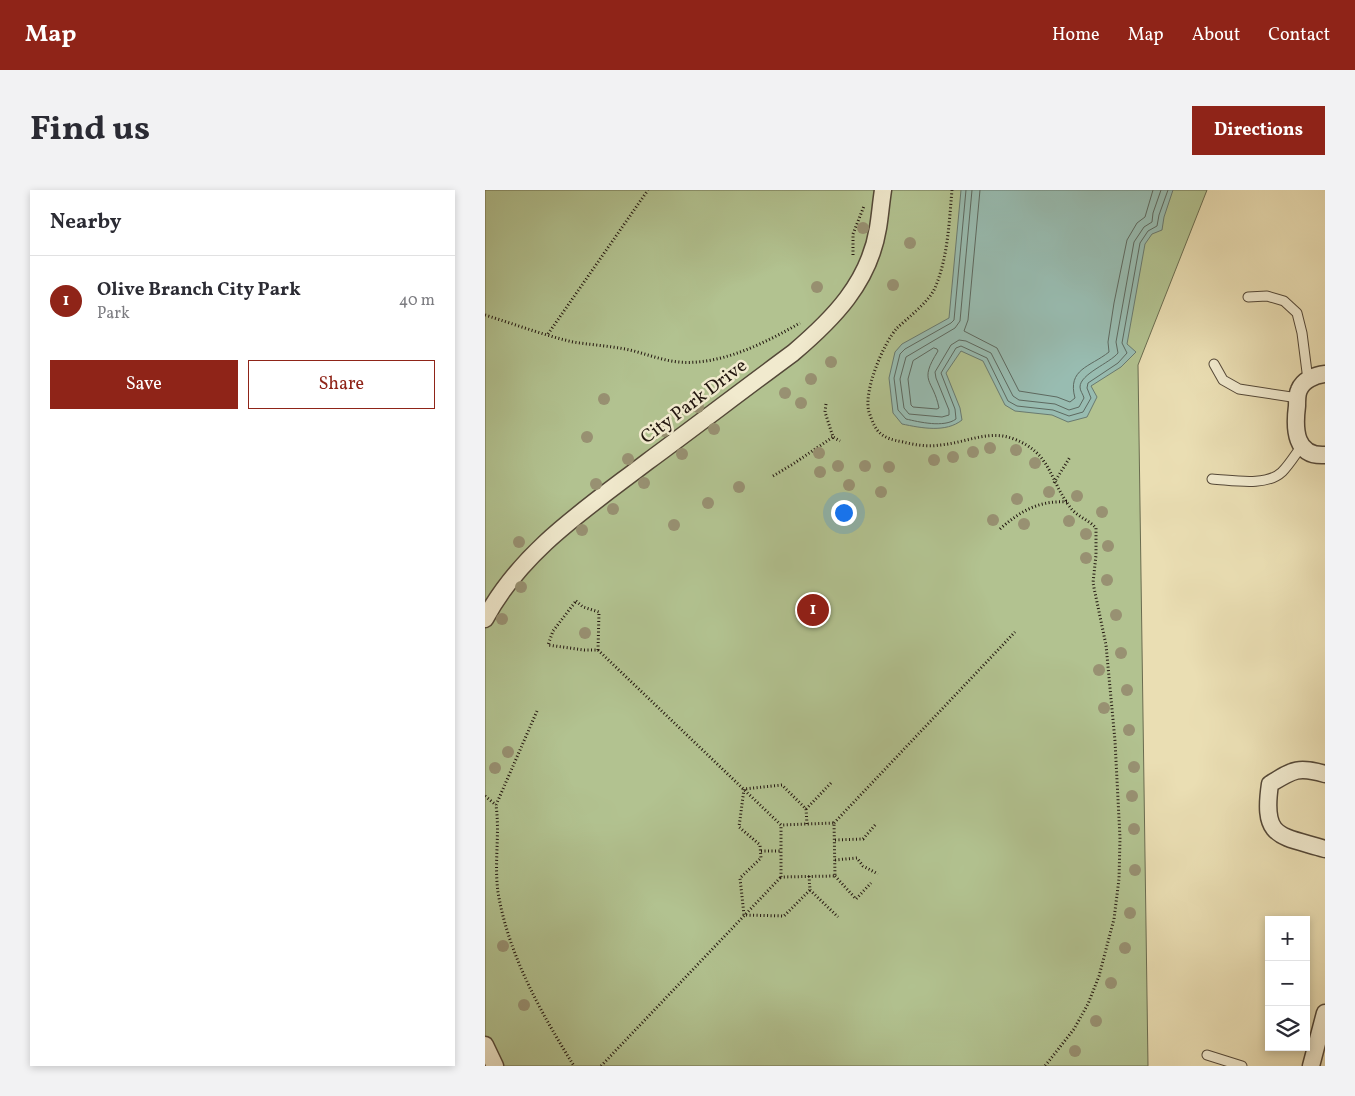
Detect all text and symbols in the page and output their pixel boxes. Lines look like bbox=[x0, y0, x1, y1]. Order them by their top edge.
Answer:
text: Map bbox=[25, 18, 76, 52]
text: Home bbox=[1052, 23, 1100, 48]
text: Map bbox=[1128, 23, 1164, 48]
text: About bbox=[1192, 23, 1240, 48]
text: Contact bbox=[1268, 23, 1330, 48]
text: Find us bbox=[30, 106, 150, 154]
button: Directions bbox=[1192, 106, 1325, 155]
text: Nearby bbox=[50, 208, 121, 237]
text: Olive Branch City Park bbox=[97, 277, 301, 303]
text: 1 bbox=[63, 290, 69, 312]
text: 40 m bbox=[399, 290, 435, 312]
text: Park bbox=[97, 303, 130, 325]
street label: City Park Drive bbox=[635, 353, 753, 451]
button: Save bbox=[50, 360, 238, 409]
button: Share bbox=[248, 360, 435, 409]
your location bbox=[831, 500, 857, 526]
pin: 1 bbox=[797, 591, 829, 629]
map controls bbox=[1265, 916, 1310, 1051]
button: + bbox=[1265, 916, 1310, 961]
button: − bbox=[1265, 961, 1310, 1006]
button: layers bbox=[1265, 1006, 1310, 1051]

